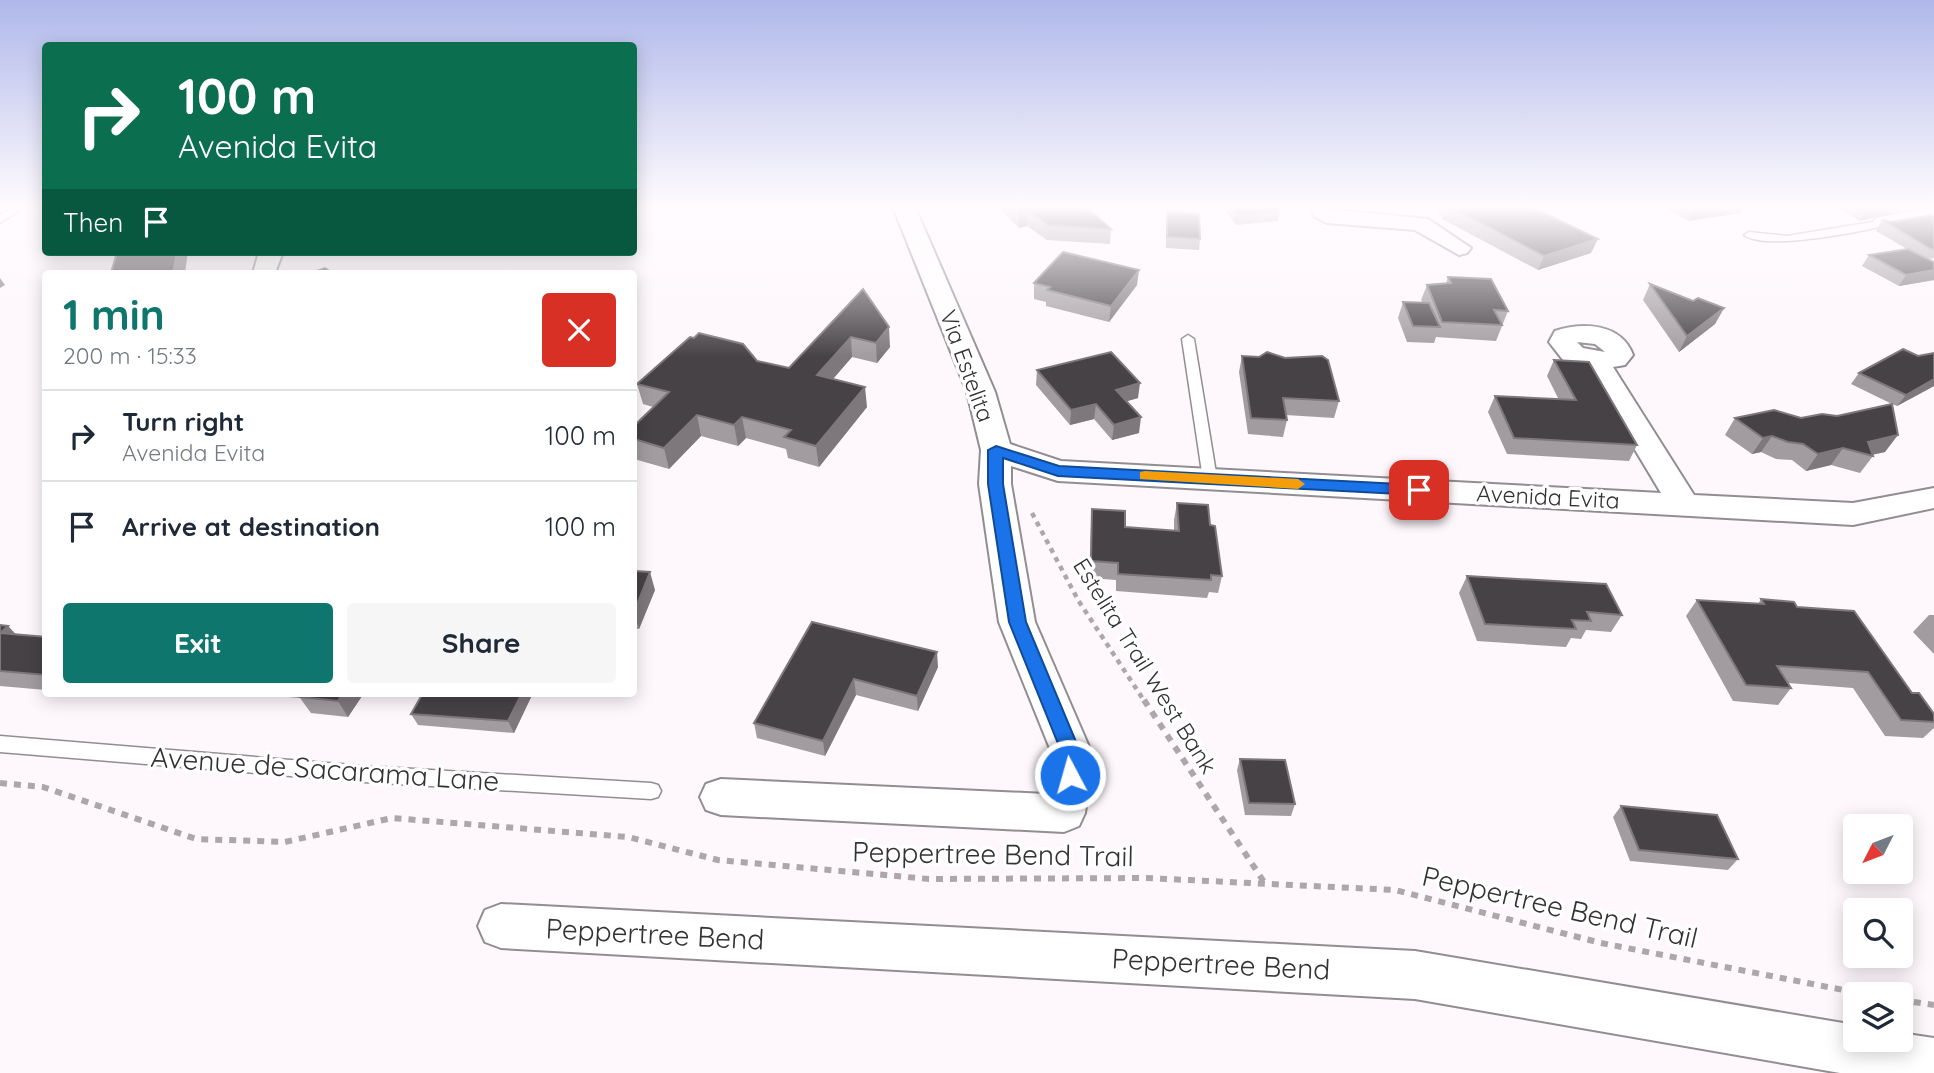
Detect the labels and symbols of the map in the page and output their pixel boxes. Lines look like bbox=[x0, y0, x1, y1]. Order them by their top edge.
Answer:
street label: Via Estelita bbox=[934, 306, 1001, 426]
pin bbox=[1389, 460, 1449, 520]
street label: Avenida Evita bbox=[1476, 478, 1620, 515]
street label: Estelita Trail West Bank bbox=[1067, 553, 1224, 779]
position arrow bbox=[1033, 738, 1107, 812]
street label: Avenue de Sacarama Lane bbox=[150, 739, 501, 798]
north arrow bbox=[1843, 814, 1913, 884]
street label: Peppertree Bend Trail bbox=[852, 834, 1134, 873]
street label: Peppertree Bend Trail bbox=[1419, 858, 1701, 955]
street label: Peppertree Bend bbox=[545, 910, 765, 957]
street label: Peppertree Bend bbox=[1111, 940, 1331, 987]

